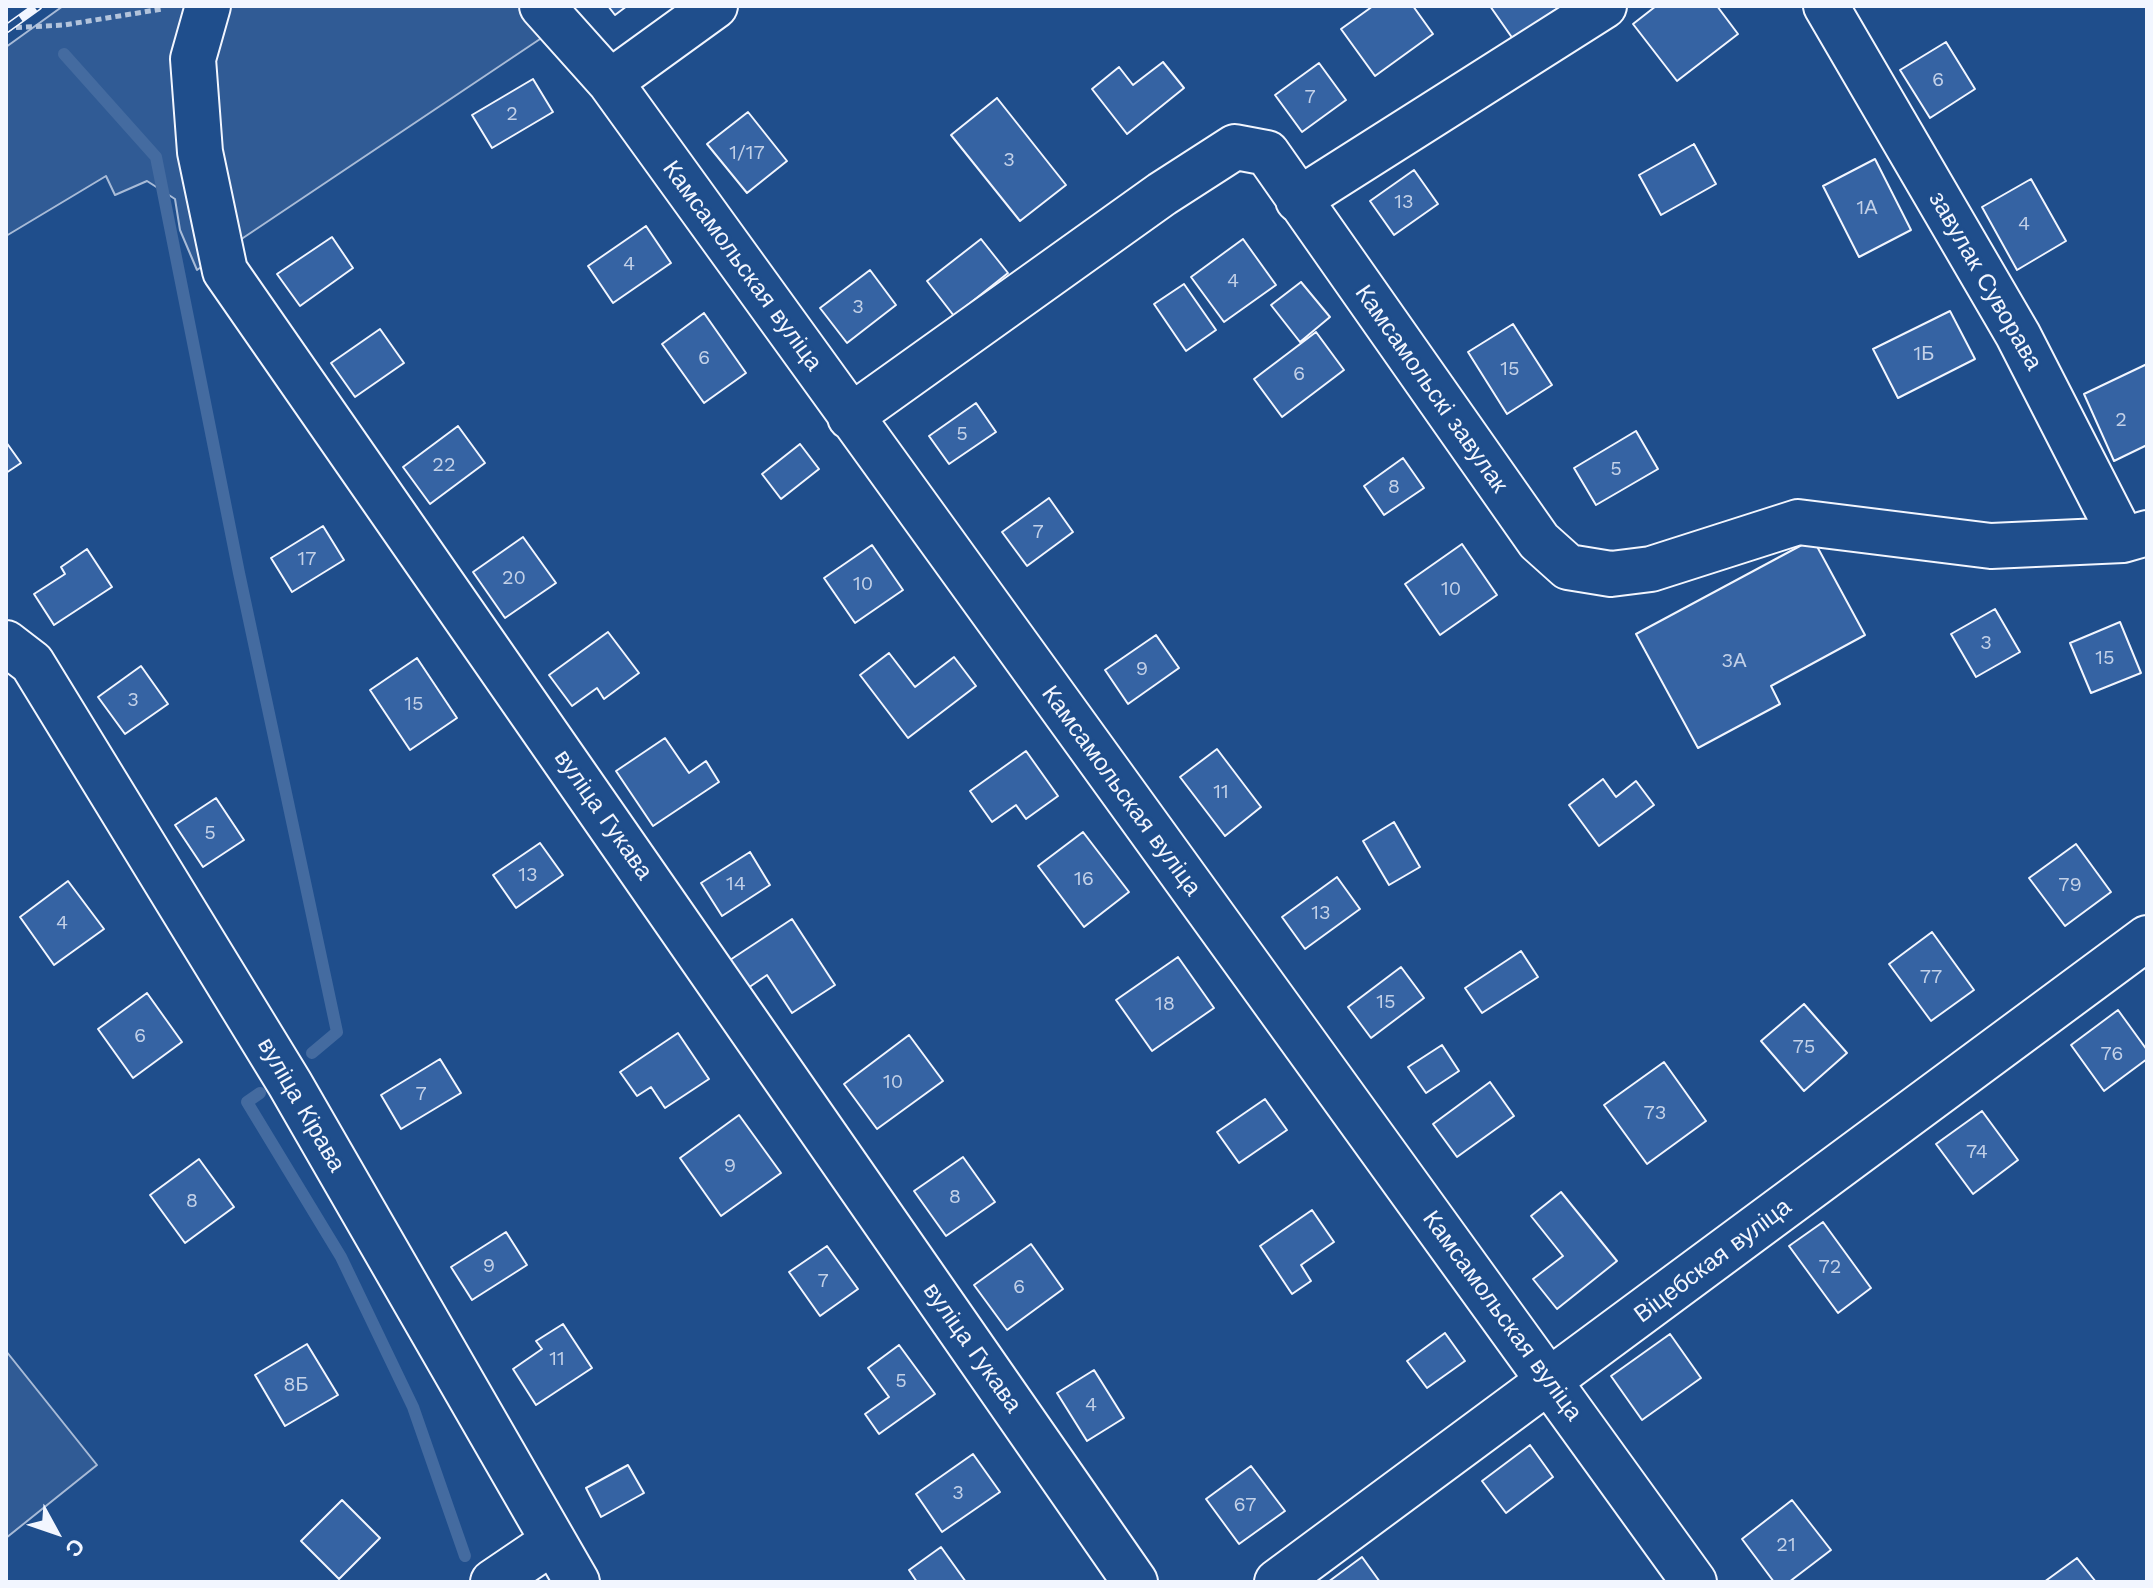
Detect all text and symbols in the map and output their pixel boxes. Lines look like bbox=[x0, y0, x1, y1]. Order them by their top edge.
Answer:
house number: 6 bbox=[1932, 68, 1944, 92]
house number: 7 bbox=[1304, 85, 1316, 109]
house number: 2 bbox=[506, 102, 518, 126]
house number: 1/17 bbox=[729, 141, 765, 165]
house number: 3 bbox=[1003, 148, 1015, 172]
street label: Камсамольская вуліца bbox=[656, 155, 828, 377]
street label: завулак Суворава bbox=[1922, 186, 2048, 376]
house number: 13 bbox=[1394, 190, 1414, 214]
house number: 1А bbox=[1856, 196, 1878, 220]
house number: 4 bbox=[2018, 212, 2030, 236]
house number: 4 bbox=[623, 252, 635, 276]
house number: 4 bbox=[1227, 269, 1239, 293]
street label: Камсамольскі завулак bbox=[1348, 280, 1514, 498]
house number: 3 bbox=[852, 295, 864, 319]
house number: 1Б bbox=[1914, 342, 1934, 366]
house number: 6 bbox=[698, 346, 710, 370]
house number: 15 bbox=[1500, 357, 1520, 381]
house number: 6 bbox=[1293, 362, 1305, 386]
house number: 2 bbox=[2115, 408, 2127, 432]
house number: 5 bbox=[956, 422, 968, 446]
house number: 22 bbox=[432, 453, 456, 477]
house number: 5 bbox=[1610, 457, 1622, 481]
house number: 8 bbox=[1388, 475, 1400, 499]
house number: 7 bbox=[1032, 520, 1044, 544]
house number: 17 bbox=[297, 547, 317, 571]
house number: 20 bbox=[502, 566, 526, 590]
house number: 10 bbox=[853, 572, 873, 596]
house number: 10 bbox=[1441, 577, 1461, 601]
house number: 3 bbox=[1980, 631, 1992, 655]
house number: 15 bbox=[2095, 646, 2115, 670]
house number: 3А bbox=[1722, 649, 1746, 673]
house number: 9 bbox=[1136, 657, 1148, 681]
street label: Камсамольская вуліца bbox=[1035, 680, 1207, 902]
house number: 3 bbox=[127, 688, 139, 712]
house number: 15 bbox=[404, 692, 424, 716]
street label: вуліца Гукава bbox=[548, 745, 658, 885]
house number: 11 bbox=[1213, 780, 1229, 804]
house number: 5 bbox=[204, 821, 216, 845]
house number: 13 bbox=[518, 863, 538, 887]
house number: 16 bbox=[1074, 867, 1094, 891]
house number: 14 bbox=[726, 872, 746, 896]
house number: 79 bbox=[2058, 873, 2082, 897]
house number: 13 bbox=[1311, 901, 1331, 925]
house number: 4 bbox=[56, 911, 68, 935]
house number: 77 bbox=[1920, 965, 1942, 989]
house number: 15 bbox=[1376, 990, 1396, 1014]
house number: 18 bbox=[1155, 992, 1175, 1016]
house number: 6 bbox=[134, 1024, 146, 1048]
street label: вуліца Кірава bbox=[251, 1033, 351, 1177]
house number: 75 bbox=[1793, 1035, 1815, 1059]
house number: 76 bbox=[2101, 1042, 2123, 1066]
house number: 10 bbox=[883, 1070, 903, 1094]
house number: 7 bbox=[415, 1082, 427, 1106]
house number: 73 bbox=[1644, 1101, 1666, 1125]
house number: 74 bbox=[1966, 1140, 1988, 1164]
house number: 9 bbox=[724, 1154, 736, 1178]
house number: 8 bbox=[949, 1185, 961, 1209]
house number: 8 bbox=[186, 1189, 198, 1213]
street label: Віцебская вуліца bbox=[1629, 1193, 1797, 1329]
street label: Камсамольская вуліца bbox=[1416, 1205, 1588, 1427]
house number: 9 bbox=[483, 1254, 495, 1278]
house number: 72 bbox=[1819, 1255, 1841, 1279]
house number: 7 bbox=[817, 1269, 829, 1293]
house number: 6 bbox=[1013, 1275, 1025, 1299]
street label: вуліца Гукава bbox=[917, 1278, 1027, 1418]
house number: 11 bbox=[549, 1347, 565, 1371]
house number: 5 bbox=[895, 1369, 907, 1393]
house number: 8Б bbox=[283, 1373, 309, 1397]
house number: 4 bbox=[1085, 1393, 1097, 1417]
house number: 3 bbox=[952, 1481, 964, 1505]
north arrow bbox=[16, 1492, 96, 1572]
house number: 67 bbox=[1233, 1493, 1257, 1517]
house number: 21 bbox=[1776, 1533, 1796, 1557]
text: С bbox=[60, 1534, 89, 1562]

